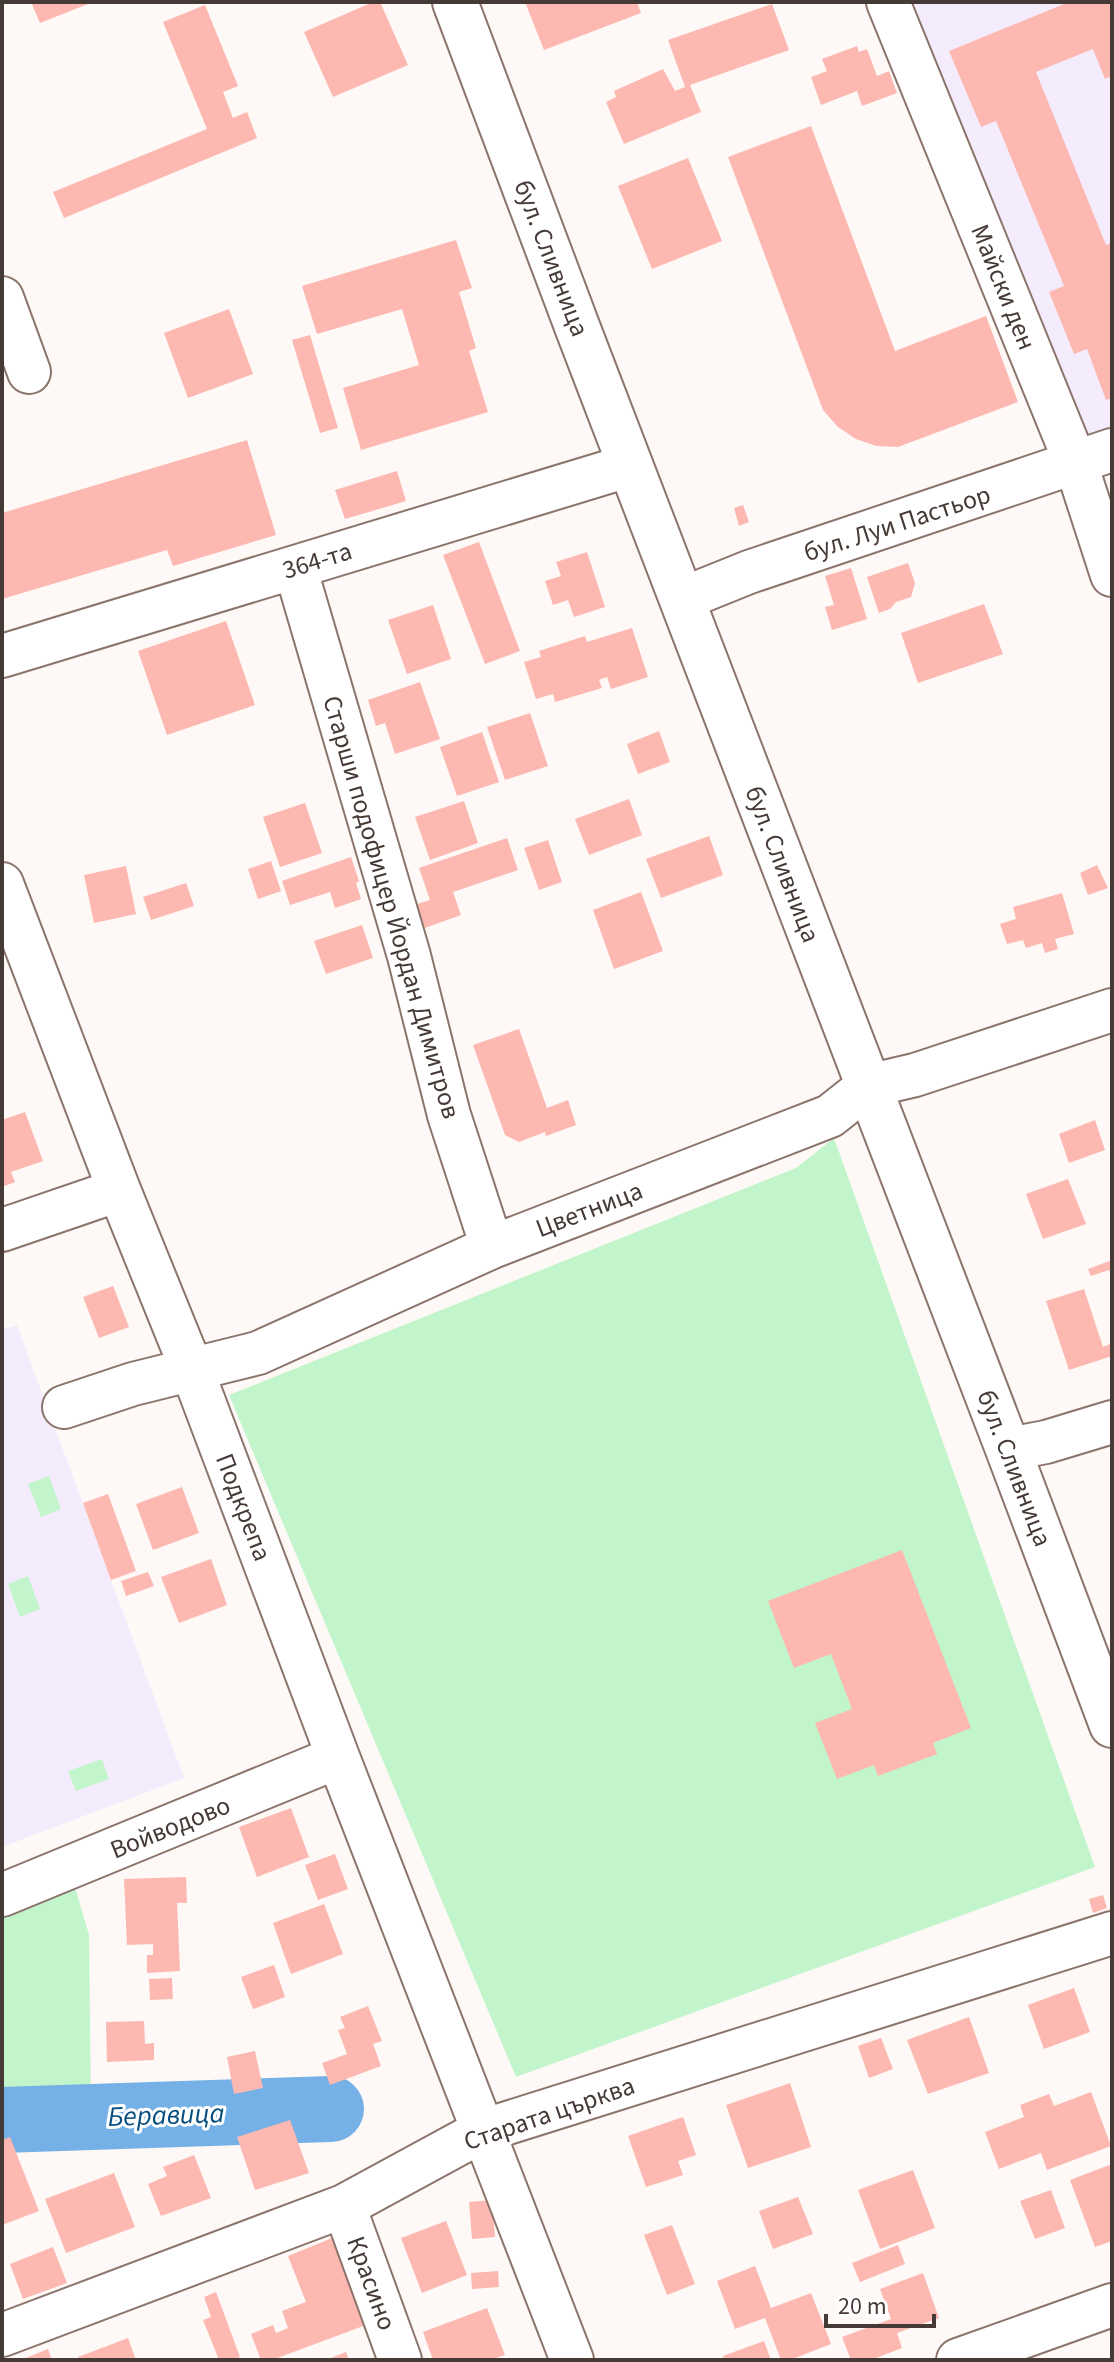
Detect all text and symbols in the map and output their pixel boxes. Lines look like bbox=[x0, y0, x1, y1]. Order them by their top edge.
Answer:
street label: бул. Сливница bbox=[505, 175, 598, 342]
street label: Майски ден bbox=[962, 219, 1046, 356]
street label: бул. Луи Пастьор bbox=[799, 476, 995, 571]
street label: 364-та bbox=[278, 532, 356, 589]
street label: Старши подофицер Йордан Димитров bbox=[313, 691, 470, 1123]
street label: бул. Сливница bbox=[736, 781, 829, 948]
street label: Цветница bbox=[530, 1172, 648, 1247]
street label: бул. Сливница bbox=[968, 1385, 1061, 1552]
street label: Подкрепа bbox=[206, 1448, 281, 1566]
street label: Войводово bbox=[105, 1787, 236, 1868]
street label: Старата църква bbox=[459, 2067, 640, 2160]
water label: Беравица bbox=[107, 2093, 225, 2137]
street label: Красино bbox=[337, 2231, 406, 2335]
scale bar bbox=[826, 2278, 934, 2328]
text: 20 m bbox=[838, 2289, 887, 2324]

